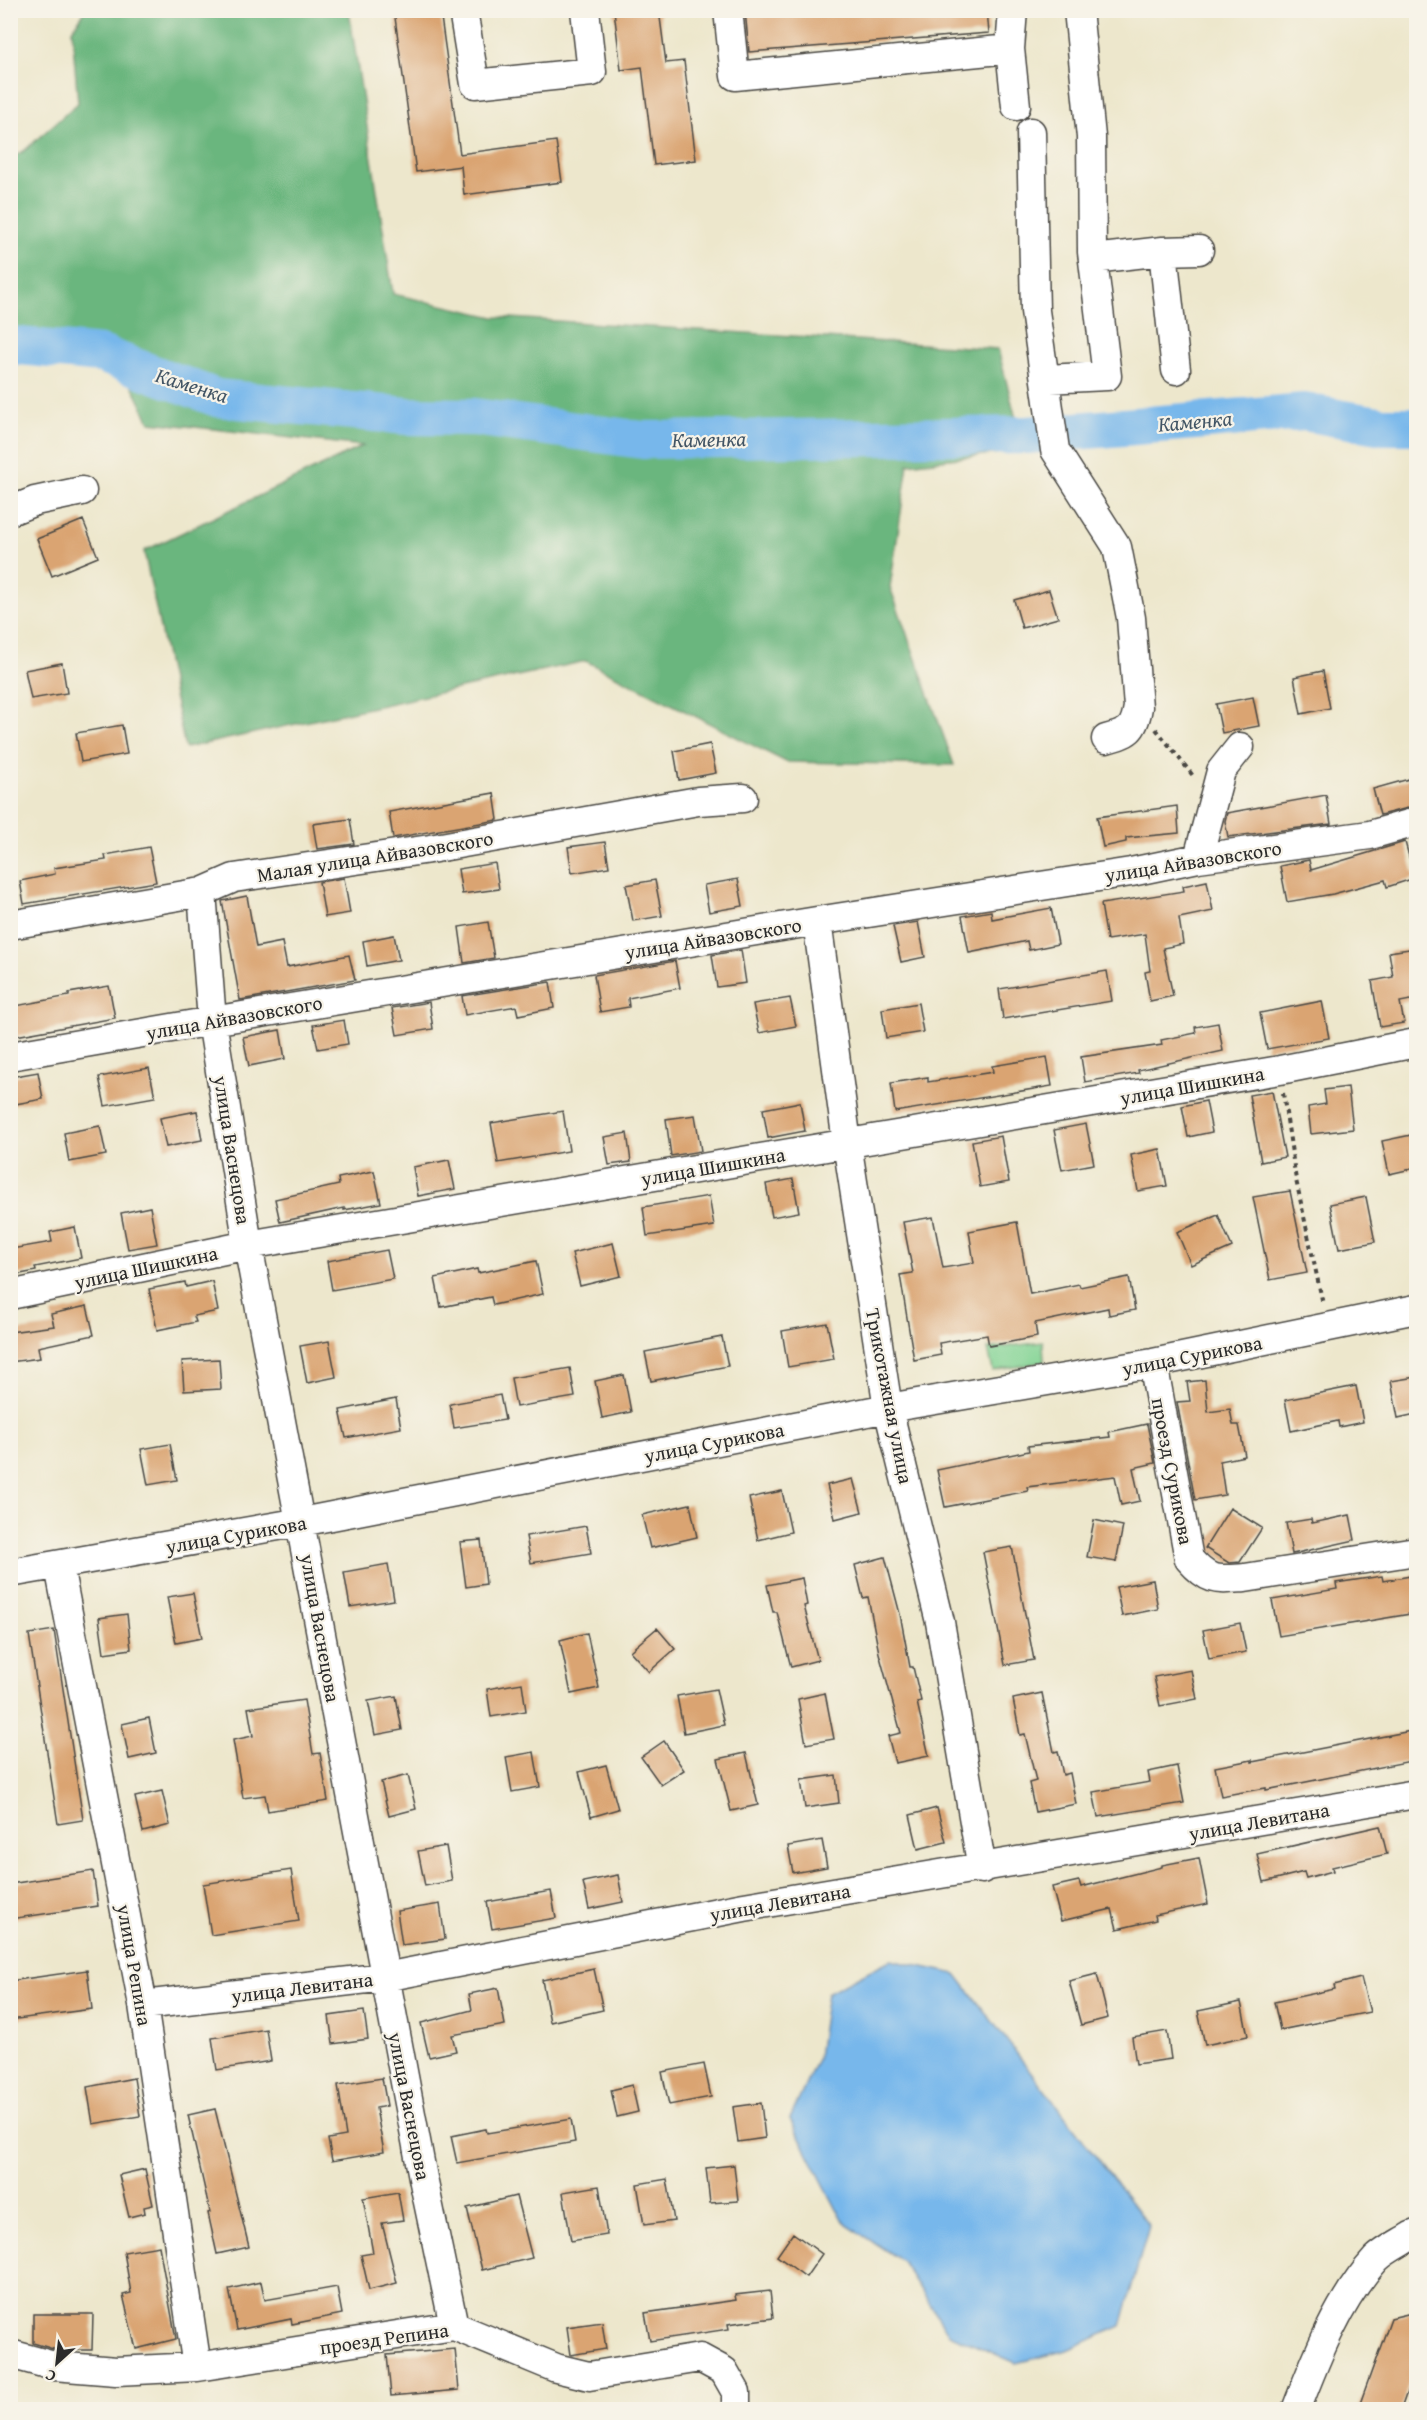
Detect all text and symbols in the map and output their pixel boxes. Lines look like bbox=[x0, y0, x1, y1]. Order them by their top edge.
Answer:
water label: Каменка bbox=[152, 359, 232, 411]
water label: Каменка bbox=[1157, 402, 1234, 440]
water label: Каменка bbox=[672, 423, 747, 455]
street label: Малая улица Айвазовского bbox=[255, 823, 495, 889]
street label: улица Айвазовского bbox=[1102, 833, 1283, 889]
street label: улица Айвазовского bbox=[622, 910, 803, 966]
street label: улица Айвазовского bbox=[143, 987, 324, 1047]
street label: улица Шишкина bbox=[1117, 1058, 1267, 1112]
street label: улица Васнецова bbox=[207, 1073, 259, 1227]
street label: улица Шишкина bbox=[638, 1139, 788, 1193]
street label: улица Шишкина bbox=[71, 1238, 221, 1297]
street label: Трикотажная улица bbox=[859, 1306, 921, 1487]
street label: улица Сурикова bbox=[1119, 1327, 1265, 1383]
street label: проезд Сурикова bbox=[1145, 1395, 1202, 1548]
street label: улица Сурикова bbox=[641, 1414, 787, 1470]
street label: улица Сурикова bbox=[163, 1507, 309, 1561]
street label: улица Васнецова bbox=[294, 1551, 348, 1705]
street label: улица Левитана bbox=[1185, 1794, 1332, 1848]
street label: улица Левитана bbox=[706, 1875, 853, 1929]
street label: улица Репина bbox=[110, 1901, 160, 2028]
street label: улица Левитана bbox=[229, 1964, 375, 2010]
street label: улица Васнецова bbox=[381, 2029, 439, 2183]
street label: проезд Репина bbox=[318, 2315, 451, 2361]
north arrow bbox=[27, 2333, 87, 2393]
text: С bbox=[41, 2364, 60, 2389]

